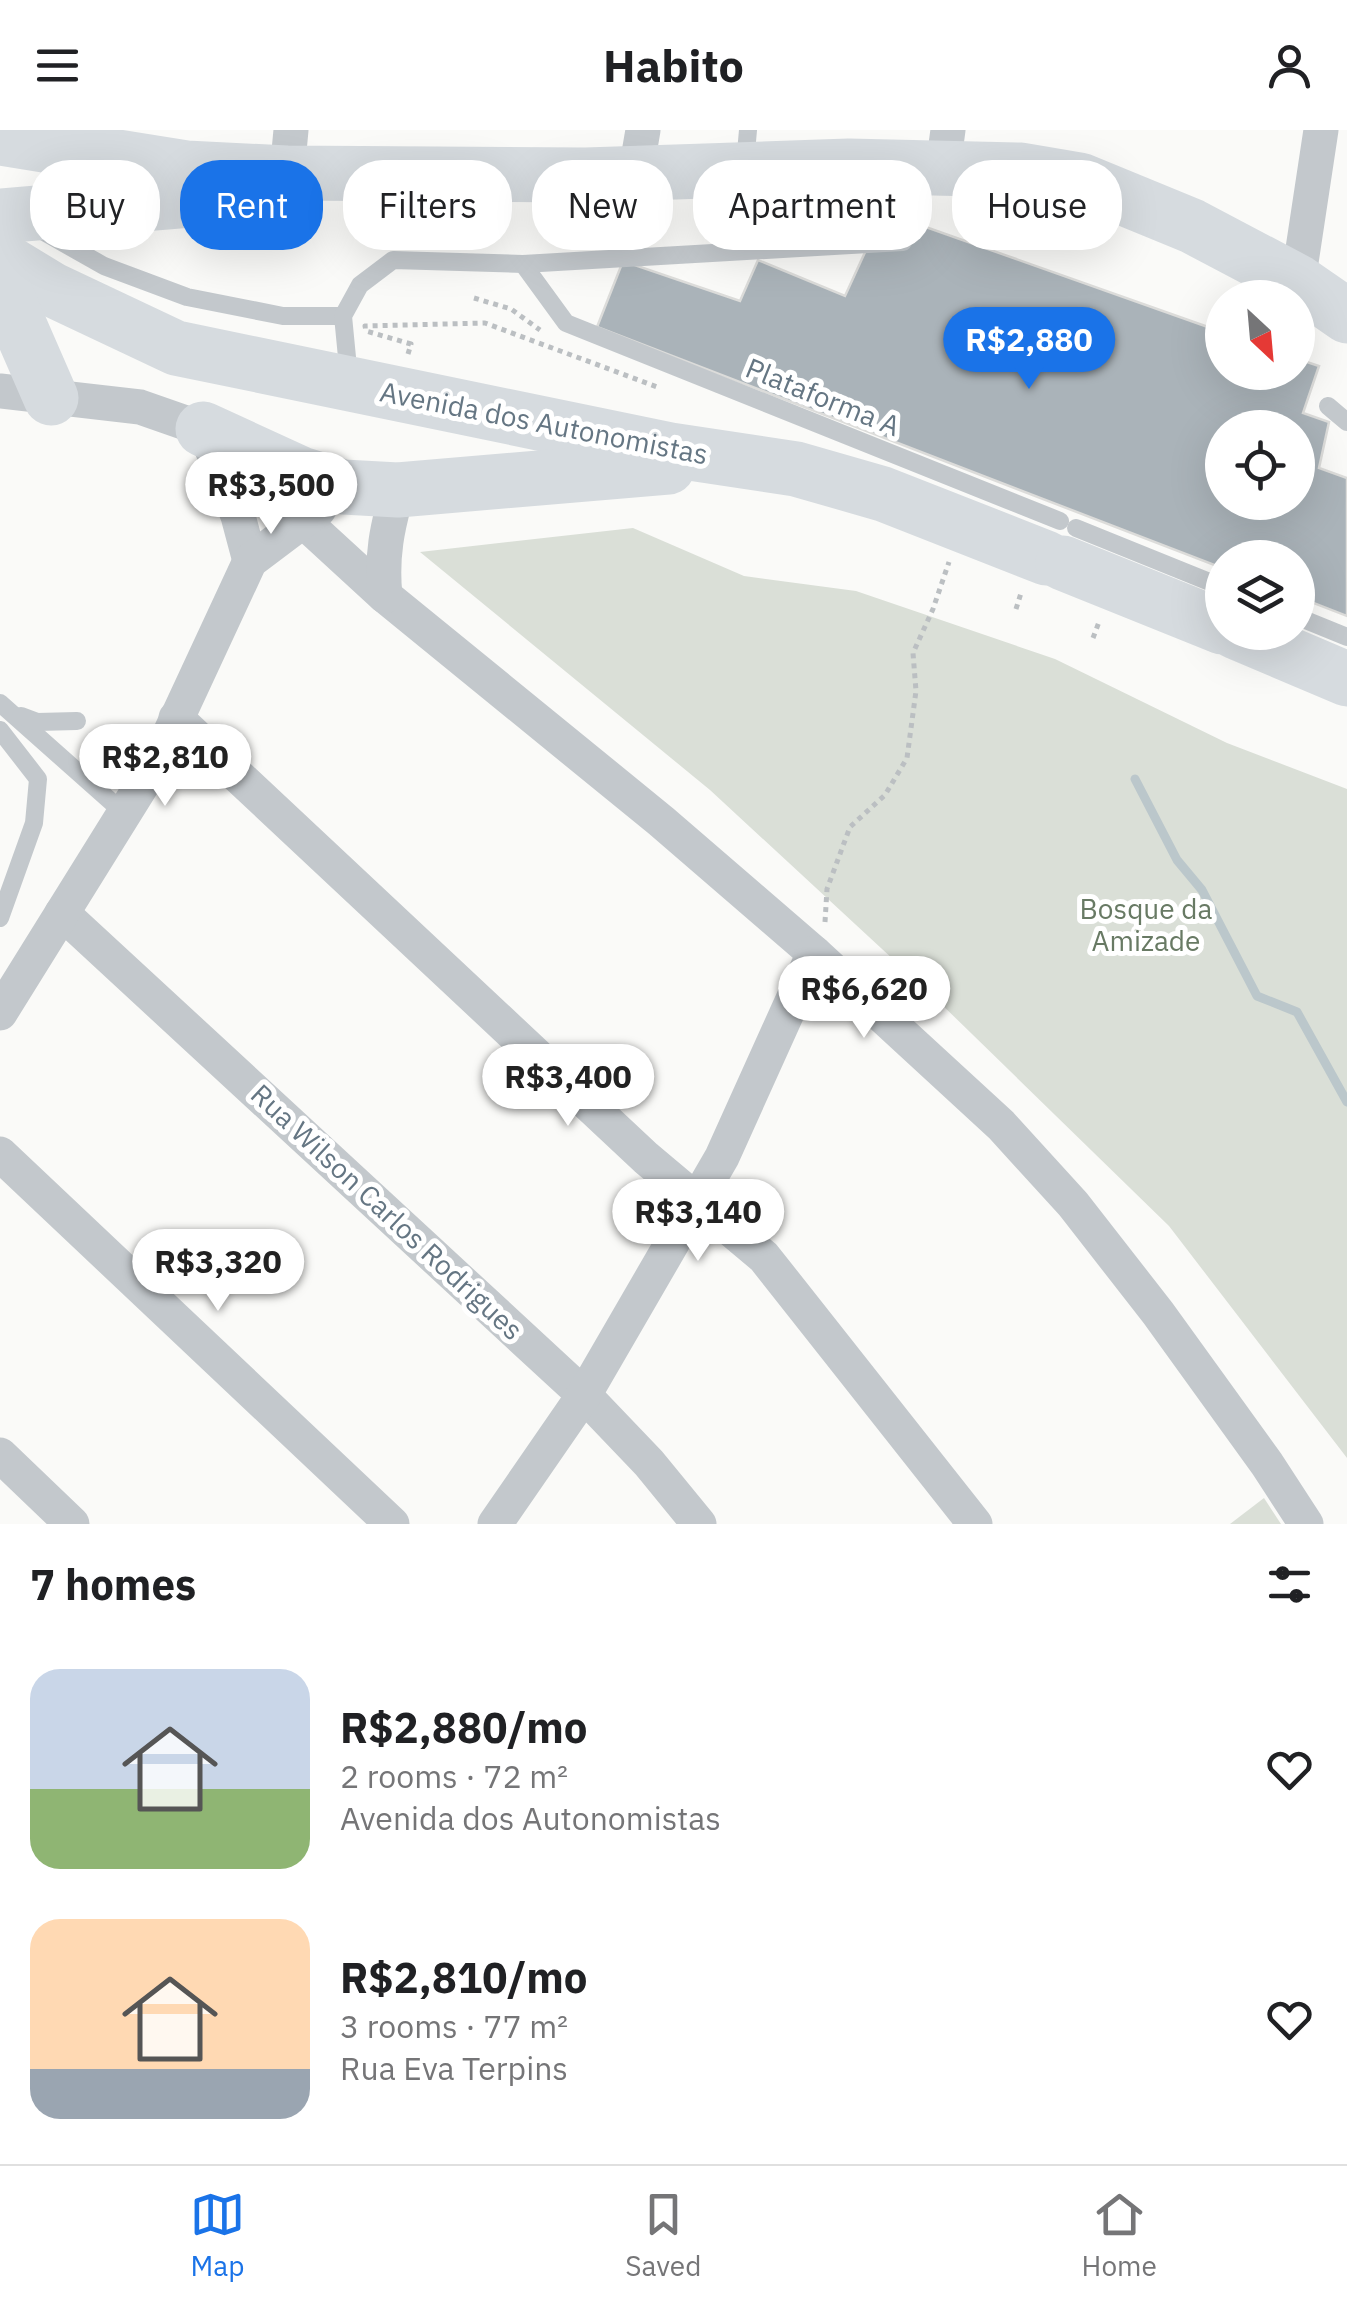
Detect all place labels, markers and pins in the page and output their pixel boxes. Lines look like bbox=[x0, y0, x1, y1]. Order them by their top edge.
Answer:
pin: R$2,880 bbox=[937, 307, 1121, 392]
pin: R$3,500 bbox=[179, 452, 363, 537]
pin: R$2,810 bbox=[73, 724, 257, 809]
pin: R$6,620 bbox=[772, 956, 956, 1041]
pin: R$3,400 bbox=[476, 1044, 660, 1129]
pin: R$3,140 bbox=[606, 1179, 790, 1264]
pin: R$3,320 bbox=[126, 1229, 310, 1314]

